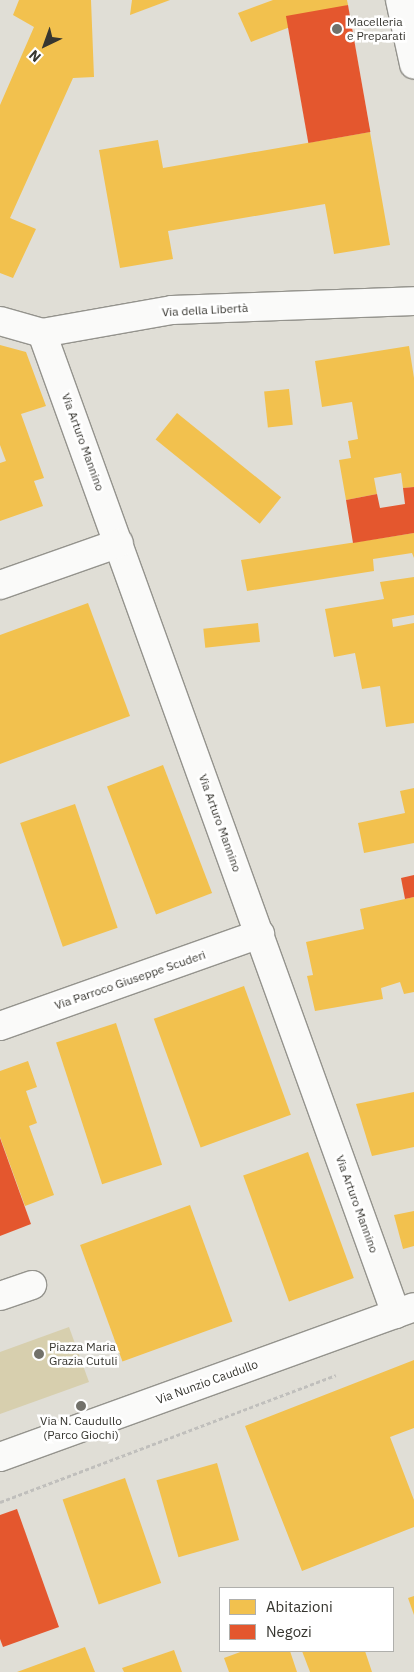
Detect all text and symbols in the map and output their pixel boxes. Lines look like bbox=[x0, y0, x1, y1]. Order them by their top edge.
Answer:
place label: Macelleria e Preparati bbox=[347, 15, 406, 43]
north arrow bbox=[20, 20, 70, 70]
marker: Macelleria e Preparati bbox=[331, 23, 343, 35]
text: N bbox=[25, 46, 45, 66]
street label: Via della Libertà bbox=[161, 301, 249, 319]
street label: Via Arturo Mannino bbox=[59, 391, 107, 493]
street label: Via Arturo Mannino bbox=[196, 772, 244, 874]
street label: Via Parroco Giuseppe Scuderi bbox=[53, 947, 207, 1013]
street label: Via Arturo Mannino bbox=[333, 1153, 381, 1255]
place label: Piazza Maria Grazia Cutuli bbox=[49, 1340, 117, 1368]
marker: Piazza Maria Grazia Cutuli bbox=[33, 1348, 45, 1360]
street label: Via Nunzio Caudullo bbox=[154, 1357, 260, 1407]
marker: Via N. Caudullo (Parco Giochi) bbox=[75, 1400, 87, 1412]
place label: Via N. Caudullo (Parco Giochi) bbox=[40, 1414, 122, 1442]
legend bbox=[219, 1587, 394, 1652]
text: Abitazioni bbox=[266, 1597, 333, 1616]
text: Negozi bbox=[266, 1622, 312, 1641]

